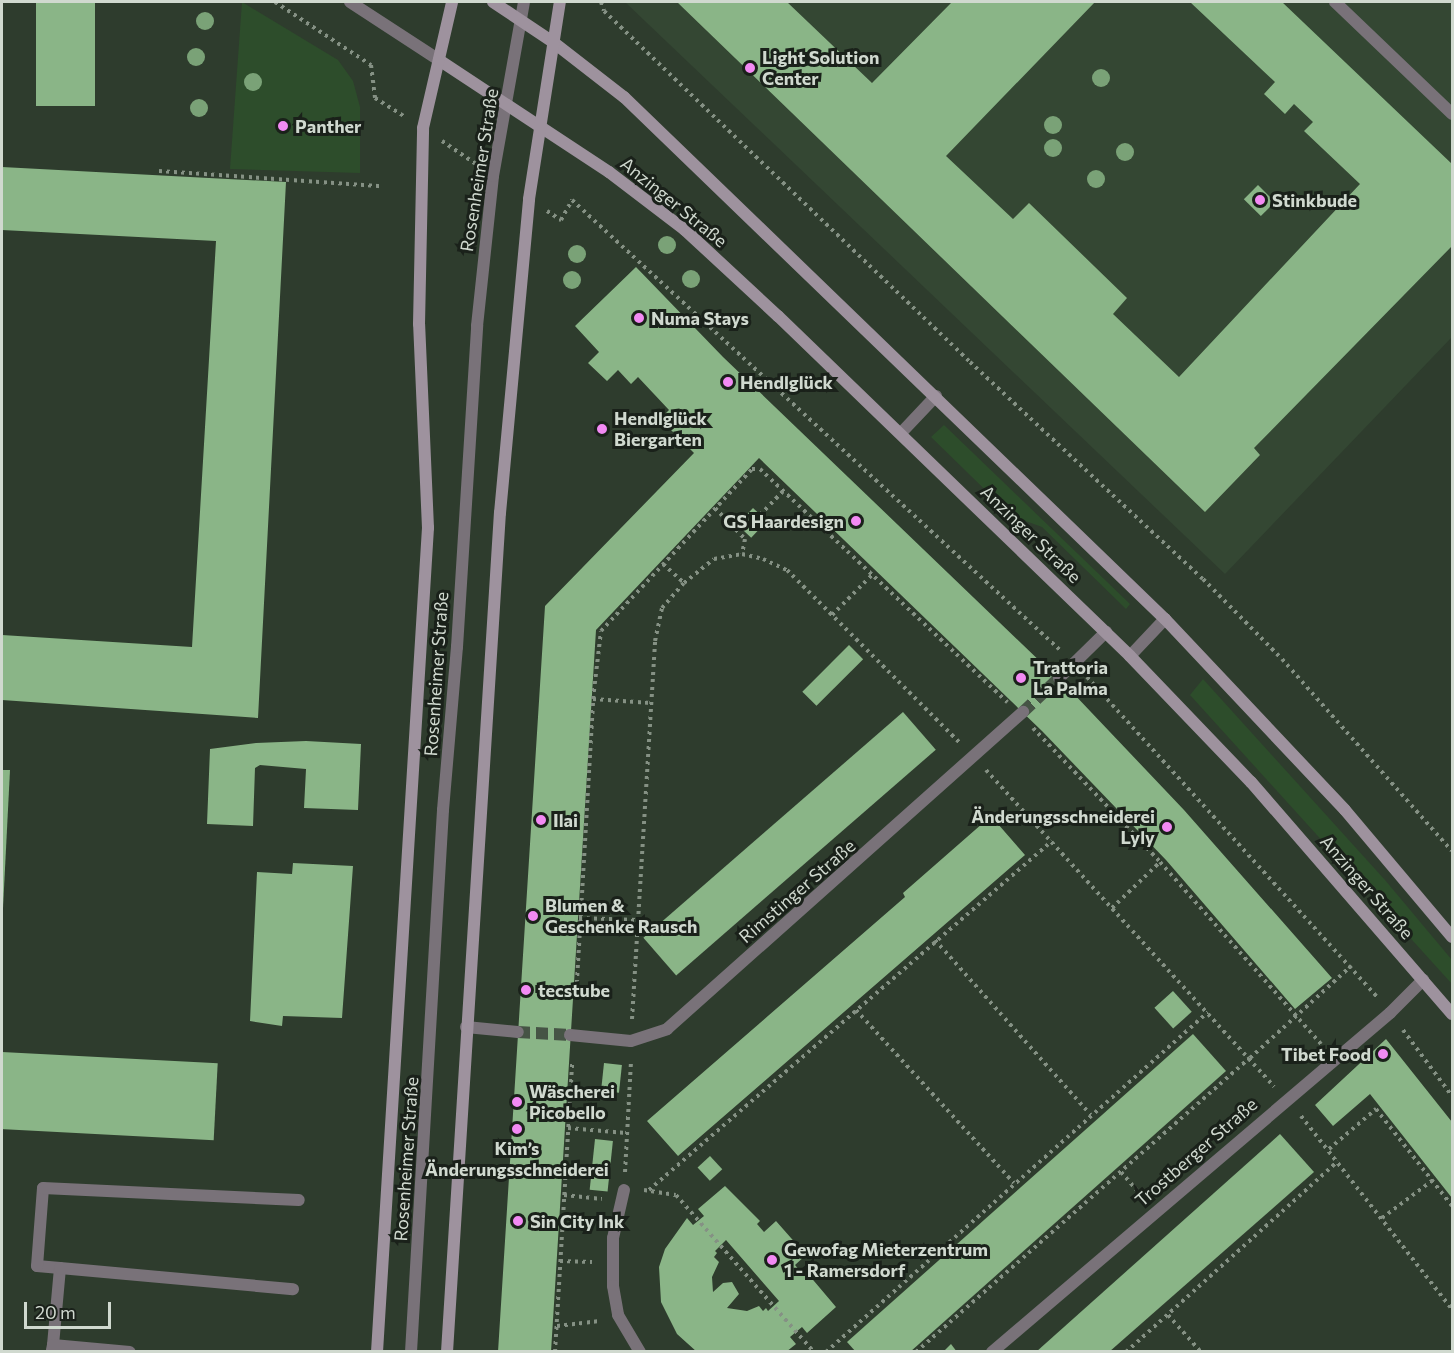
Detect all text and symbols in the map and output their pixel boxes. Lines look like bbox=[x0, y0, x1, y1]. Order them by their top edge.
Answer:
place label: Light Solution Center bbox=[762, 47, 879, 90]
marker: Light Solution Center bbox=[743, 61, 757, 75]
street label: Rosenheimer Straße bbox=[455, 87, 503, 253]
place label: Panther bbox=[295, 115, 362, 137]
marker: Panther bbox=[276, 119, 290, 133]
street label: Anzinger Straße bbox=[616, 152, 732, 252]
place label: Stinkbude bbox=[1272, 189, 1357, 211]
marker: Stinkbude bbox=[1253, 193, 1267, 207]
place label: Numa Stays bbox=[651, 307, 749, 329]
marker: Numa Stays bbox=[632, 311, 646, 325]
place label: Hendlglück bbox=[740, 371, 833, 393]
marker: Hendlglück bbox=[721, 375, 735, 389]
place label: Hendlglück Biergarten bbox=[614, 408, 707, 450]
marker: Hendlglück Biergarten bbox=[595, 422, 609, 436]
street label: Anzinger Straße bbox=[976, 481, 1086, 587]
place label: GS Haardesign bbox=[723, 510, 844, 532]
marker: GS Haardesign bbox=[849, 514, 863, 528]
street label: Rosenheimer Straße bbox=[419, 591, 453, 757]
place label: Trattoria La Palma bbox=[1033, 657, 1108, 700]
marker: Trattoria La Palma bbox=[1014, 671, 1028, 685]
place label: Änderungsschneiderei Lyly bbox=[971, 806, 1155, 848]
place label: Ilai bbox=[553, 809, 578, 831]
marker: Ilai bbox=[534, 813, 548, 827]
marker: Änderungsschneiderei Lyly bbox=[1160, 820, 1174, 834]
street label: Anzinger Straße bbox=[1316, 831, 1418, 943]
street label: Rimstinger Straße bbox=[734, 835, 860, 947]
place label: Blumen & Geschenke Rausch bbox=[545, 895, 697, 938]
marker: Blumen & Geschenke Rausch bbox=[526, 909, 540, 923]
place label: tecstube bbox=[538, 979, 610, 1001]
marker: tecstube bbox=[519, 983, 533, 997]
place label: Tibet Food bbox=[1281, 1043, 1371, 1065]
marker: Tibet Food bbox=[1376, 1047, 1390, 1061]
street label: Rosenheimer Straße bbox=[389, 1076, 423, 1242]
place label: Wäscherei Picobello bbox=[529, 1081, 615, 1124]
street label: Trostberger Straße bbox=[1131, 1093, 1261, 1211]
marker: Wäscherei Picobello bbox=[510, 1095, 524, 1109]
marker: Kim’s Änderungsschneiderei bbox=[510, 1122, 524, 1136]
place label: Kim’s Änderungsschneiderei bbox=[425, 1138, 609, 1180]
place label: Sin City Ink bbox=[530, 1210, 624, 1232]
marker: Sin City Ink bbox=[511, 1214, 525, 1228]
place label: Gewofag Mieterzentrum 1 - Ramersdorf bbox=[784, 1239, 988, 1282]
marker: Gewofag Mieterzentrum 1 - Ramersdorf bbox=[765, 1253, 779, 1267]
scale bar bbox=[27, 1290, 114, 1328]
text: 20 m bbox=[35, 1301, 76, 1323]

